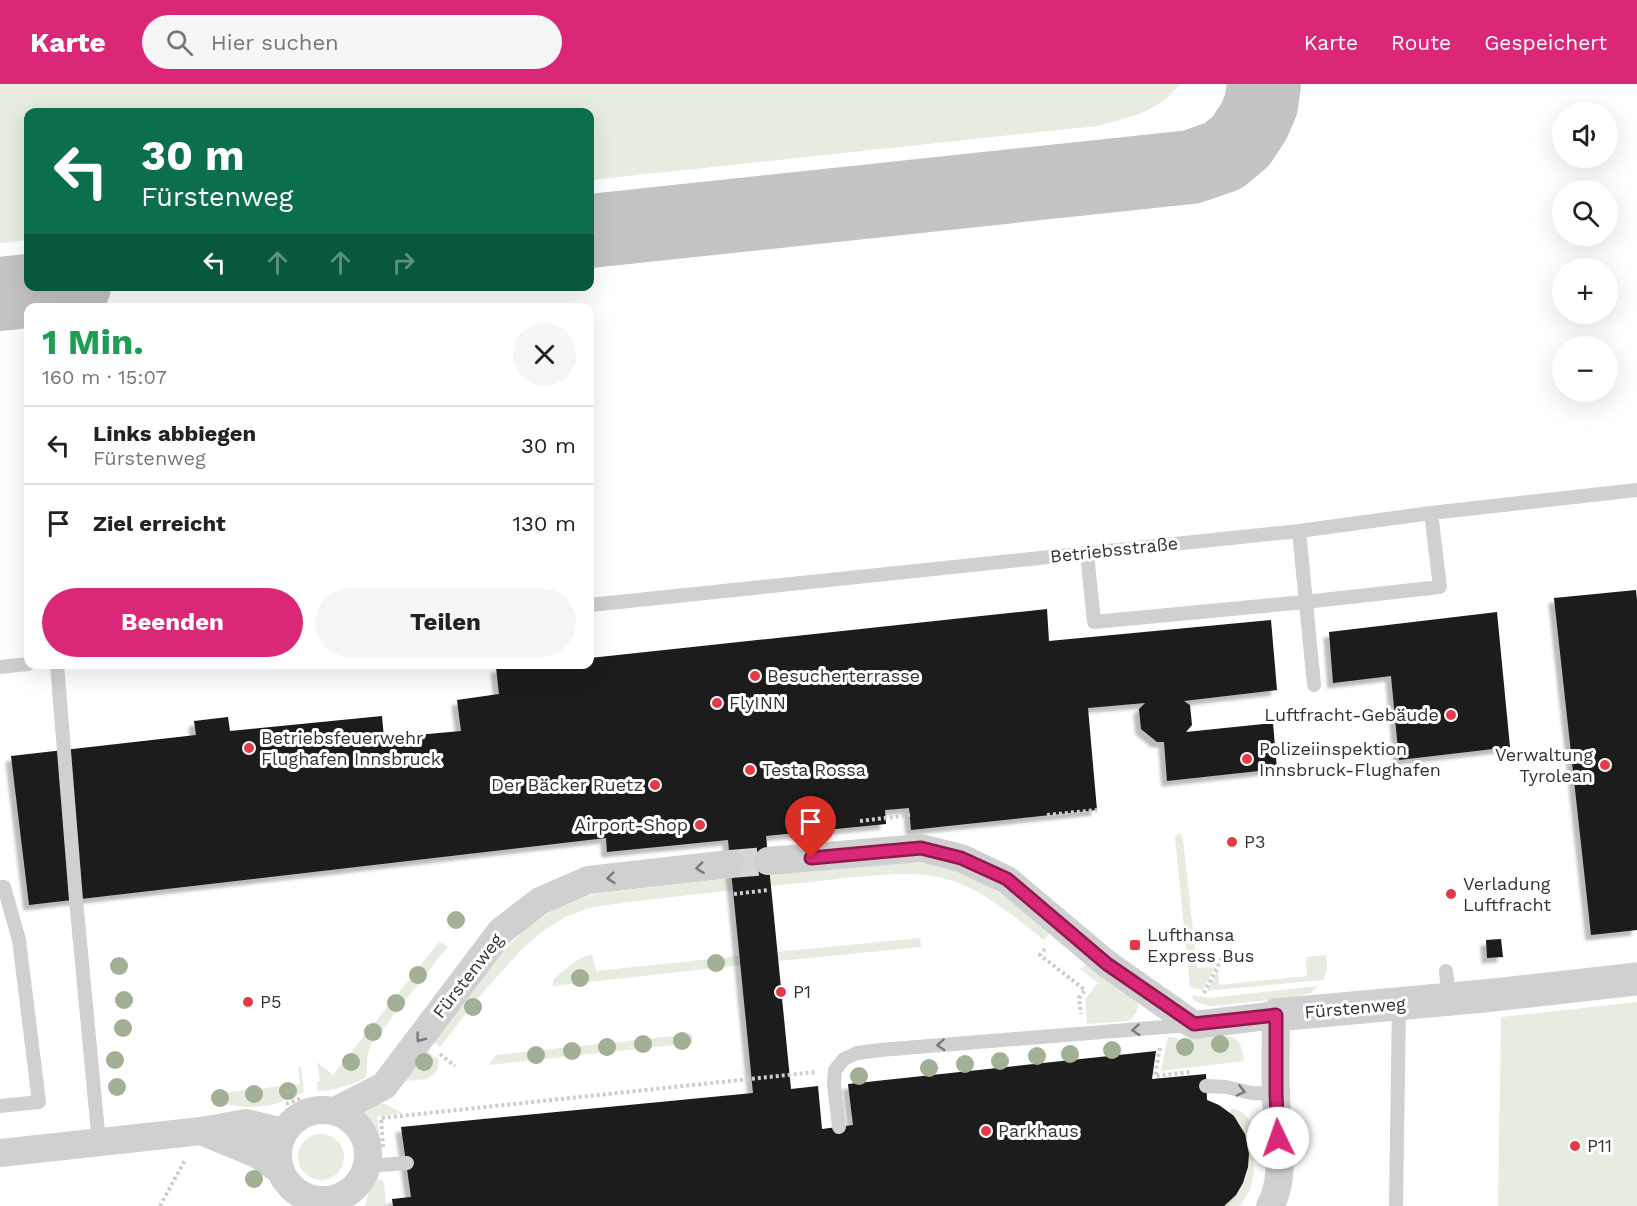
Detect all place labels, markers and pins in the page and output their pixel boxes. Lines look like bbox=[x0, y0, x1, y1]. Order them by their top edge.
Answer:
place label: Besucherterrasse bbox=[767, 665, 920, 686]
marker: Besucherterrasse bbox=[748, 669, 762, 683]
place label: FlyINN bbox=[729, 692, 786, 713]
marker: FlyINN bbox=[710, 696, 724, 710]
place label: Luftfracht-Gebäude bbox=[1264, 704, 1439, 725]
marker: Luftfracht-Gebäude bbox=[1444, 708, 1458, 722]
place label: Betriebsfeuerwehr Flughafen Innsbruck bbox=[261, 727, 441, 769]
place label: Polizeiinspektion Innsbruck-Flughafen bbox=[1259, 738, 1441, 780]
marker: Betriebsfeuerwehr Flughafen Innsbruck bbox=[242, 741, 256, 755]
place label: Verwaltung Tyrolean bbox=[1495, 744, 1593, 786]
marker: Polizeiinspektion Innsbruck-Flughafen bbox=[1240, 752, 1254, 766]
marker: Verwaltung Tyrolean bbox=[1598, 758, 1612, 772]
place label: Testa Rossa bbox=[762, 759, 866, 780]
marker: Testa Rossa bbox=[743, 763, 757, 777]
place label: Der Bäcker Ruetz bbox=[491, 774, 643, 795]
marker: Der Bäcker Ruetz bbox=[648, 778, 662, 792]
pin bbox=[785, 796, 836, 858]
place label: Airport-Shop bbox=[574, 814, 688, 835]
marker: Airport-Shop bbox=[693, 818, 707, 832]
place label: P3 bbox=[1244, 831, 1265, 852]
marker: P3 bbox=[1225, 835, 1239, 849]
place label: Verladung Luftfracht bbox=[1463, 873, 1551, 915]
marker: Verladung Luftfracht bbox=[1444, 887, 1458, 901]
place label: Lufthansa Express Bus bbox=[1147, 924, 1254, 966]
marker: Lufthansa Express Bus bbox=[1128, 938, 1142, 952]
place label: P1 bbox=[793, 981, 811, 1002]
marker: P1 bbox=[774, 985, 788, 999]
place label: P5 bbox=[260, 991, 281, 1012]
marker: P5 bbox=[241, 995, 255, 1009]
place label: Parkhaus bbox=[998, 1120, 1079, 1141]
marker: Parkhaus bbox=[979, 1124, 993, 1138]
place label: P11 bbox=[1587, 1135, 1612, 1156]
marker: P11 bbox=[1568, 1139, 1582, 1153]

